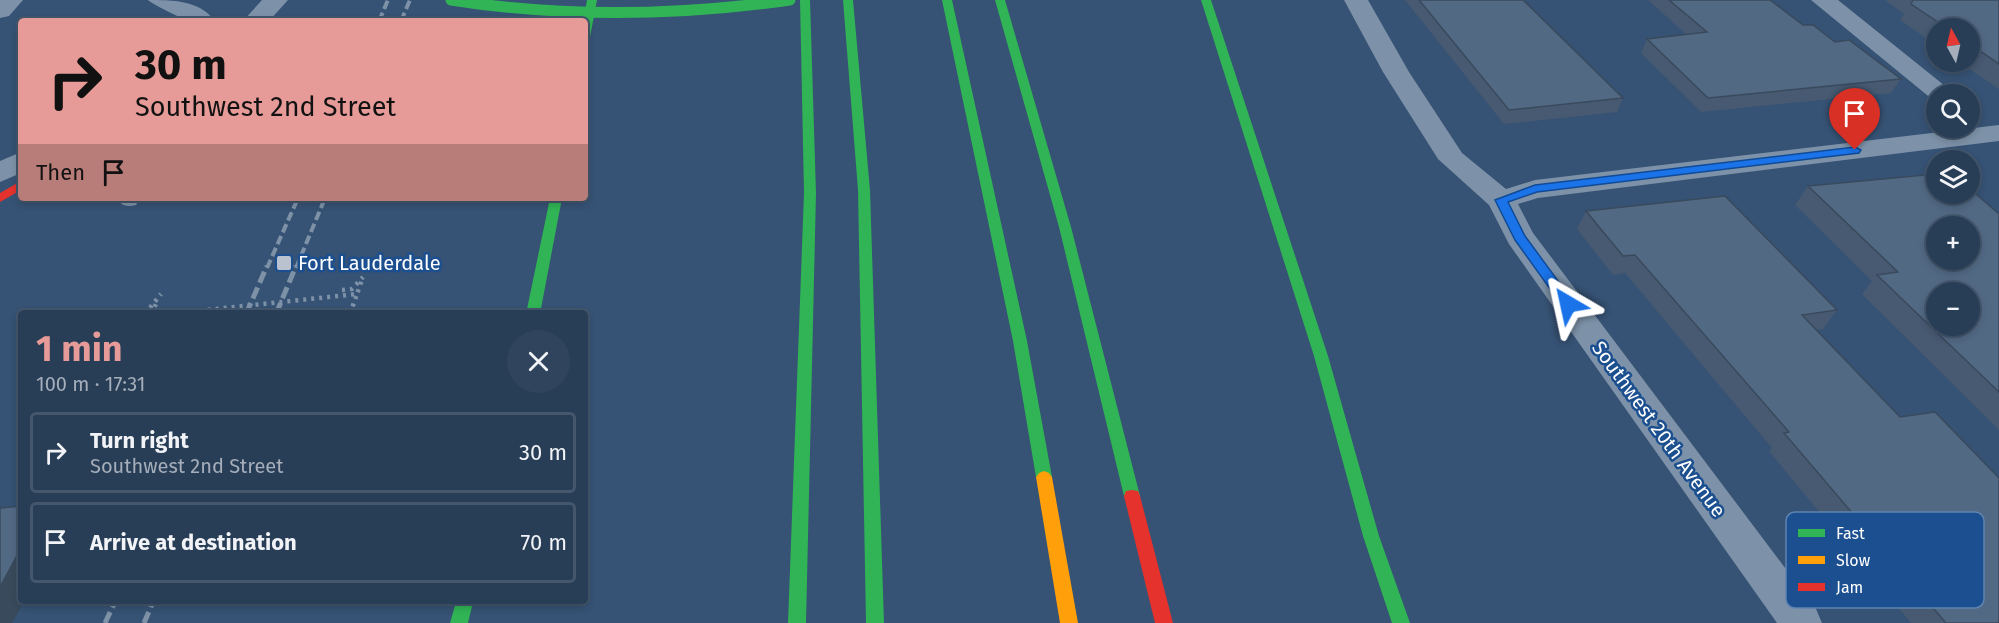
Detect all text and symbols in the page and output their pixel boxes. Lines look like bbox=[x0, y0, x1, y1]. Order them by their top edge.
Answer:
north arrow bbox=[1926, 18, 1980, 72]
map controls bbox=[1926, 18, 1980, 336]
text: 30 m bbox=[135, 40, 227, 90]
icon: right bbox=[36, 42, 114, 120]
button: search bbox=[1926, 84, 1980, 138]
pin bbox=[1829, 88, 1880, 150]
text: Southwest 2nd Street bbox=[135, 91, 396, 123]
icon: arrive bbox=[1838, 97, 1871, 130]
button: layers bbox=[1926, 150, 1980, 204]
icon: arrive bbox=[97, 156, 130, 189]
text: Then bbox=[36, 159, 85, 186]
button: + bbox=[1926, 216, 1980, 270]
place label: Fort Lauderdale bbox=[298, 251, 441, 275]
marker: Fort Lauderdale bbox=[275, 254, 293, 272]
position arrow bbox=[1536, 272, 1600, 336]
button: − bbox=[1926, 282, 1980, 336]
text: 1 min bbox=[36, 327, 123, 371]
button: close bbox=[507, 330, 570, 393]
street label: Southwest 20th Avenue bbox=[1587, 336, 1731, 522]
text: 100 m · 17:31 bbox=[36, 372, 145, 396]
text: Turn right bbox=[90, 427, 189, 454]
icon: right bbox=[39, 436, 72, 469]
text: 30 m bbox=[519, 439, 567, 466]
text: Southwest 2nd Street bbox=[90, 454, 283, 478]
legend bbox=[1786, 512, 1984, 608]
text: Fast bbox=[1836, 524, 1865, 543]
icon: arrive bbox=[39, 526, 72, 559]
text: Arrive at destination bbox=[90, 529, 297, 556]
text: 70 m bbox=[521, 529, 567, 556]
text: Slow bbox=[1836, 551, 1871, 570]
text: Jam bbox=[1836, 578, 1863, 597]

